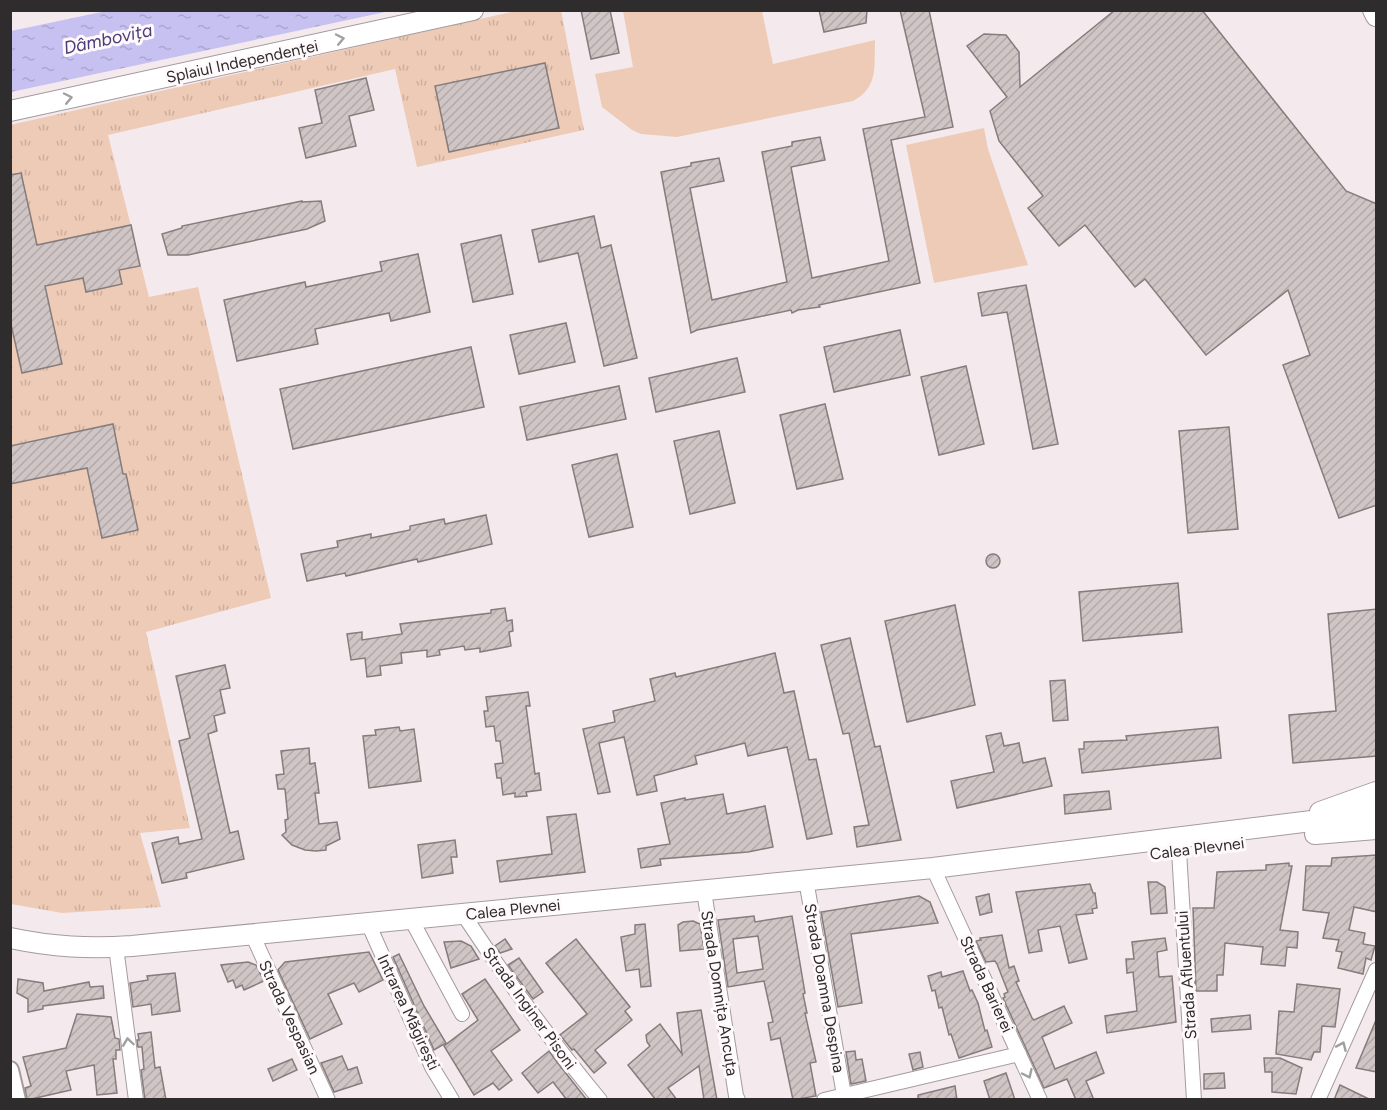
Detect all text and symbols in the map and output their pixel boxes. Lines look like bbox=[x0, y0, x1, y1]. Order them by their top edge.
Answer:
water label: Dâmbovița bbox=[62, 19, 155, 59]
one-way arrow bbox=[335, 33, 345, 46]
street label: Splaiul Independenței bbox=[164, 36, 320, 87]
one-way arrow bbox=[62, 93, 72, 106]
street label: Calea Plevnei bbox=[1149, 833, 1245, 864]
street label: Calea Plevnei bbox=[465, 895, 561, 924]
street label: Strada Doamna Despina bbox=[800, 902, 849, 1074]
street label: Strada Domnița Ancuța bbox=[697, 909, 742, 1077]
street label: Strada Afluentului bbox=[1173, 910, 1200, 1040]
street label: Strada Barierei bbox=[956, 933, 1017, 1036]
street label: Strada Inginer Pisoni bbox=[479, 943, 580, 1073]
street label: Intrarea Măgirești bbox=[373, 951, 444, 1073]
street label: Strada Vespasian bbox=[255, 957, 324, 1077]
one-way arrow bbox=[122, 1037, 134, 1046]
one-way arrow bbox=[1335, 1042, 1347, 1053]
one-way arrow bbox=[1021, 1067, 1033, 1078]

